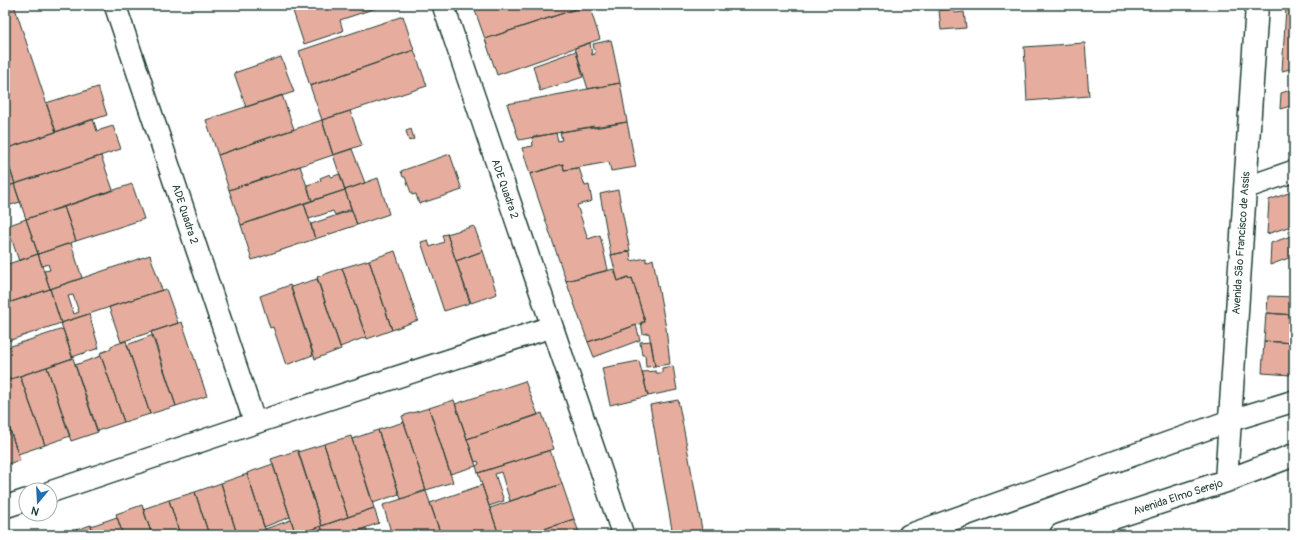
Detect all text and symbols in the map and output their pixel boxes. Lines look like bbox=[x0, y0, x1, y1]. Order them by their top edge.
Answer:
street label: ADE Quadra 2 bbox=[489, 157, 521, 221]
street label: Avenida São Francisco de Assis bbox=[1230, 171, 1252, 315]
street label: ADE Quadra 2 bbox=[169, 182, 201, 246]
street label: Avenida Elmo Serejo bbox=[1132, 476, 1225, 518]
north arrow bbox=[18, 482, 58, 522]
text: N bbox=[29, 504, 41, 518]

